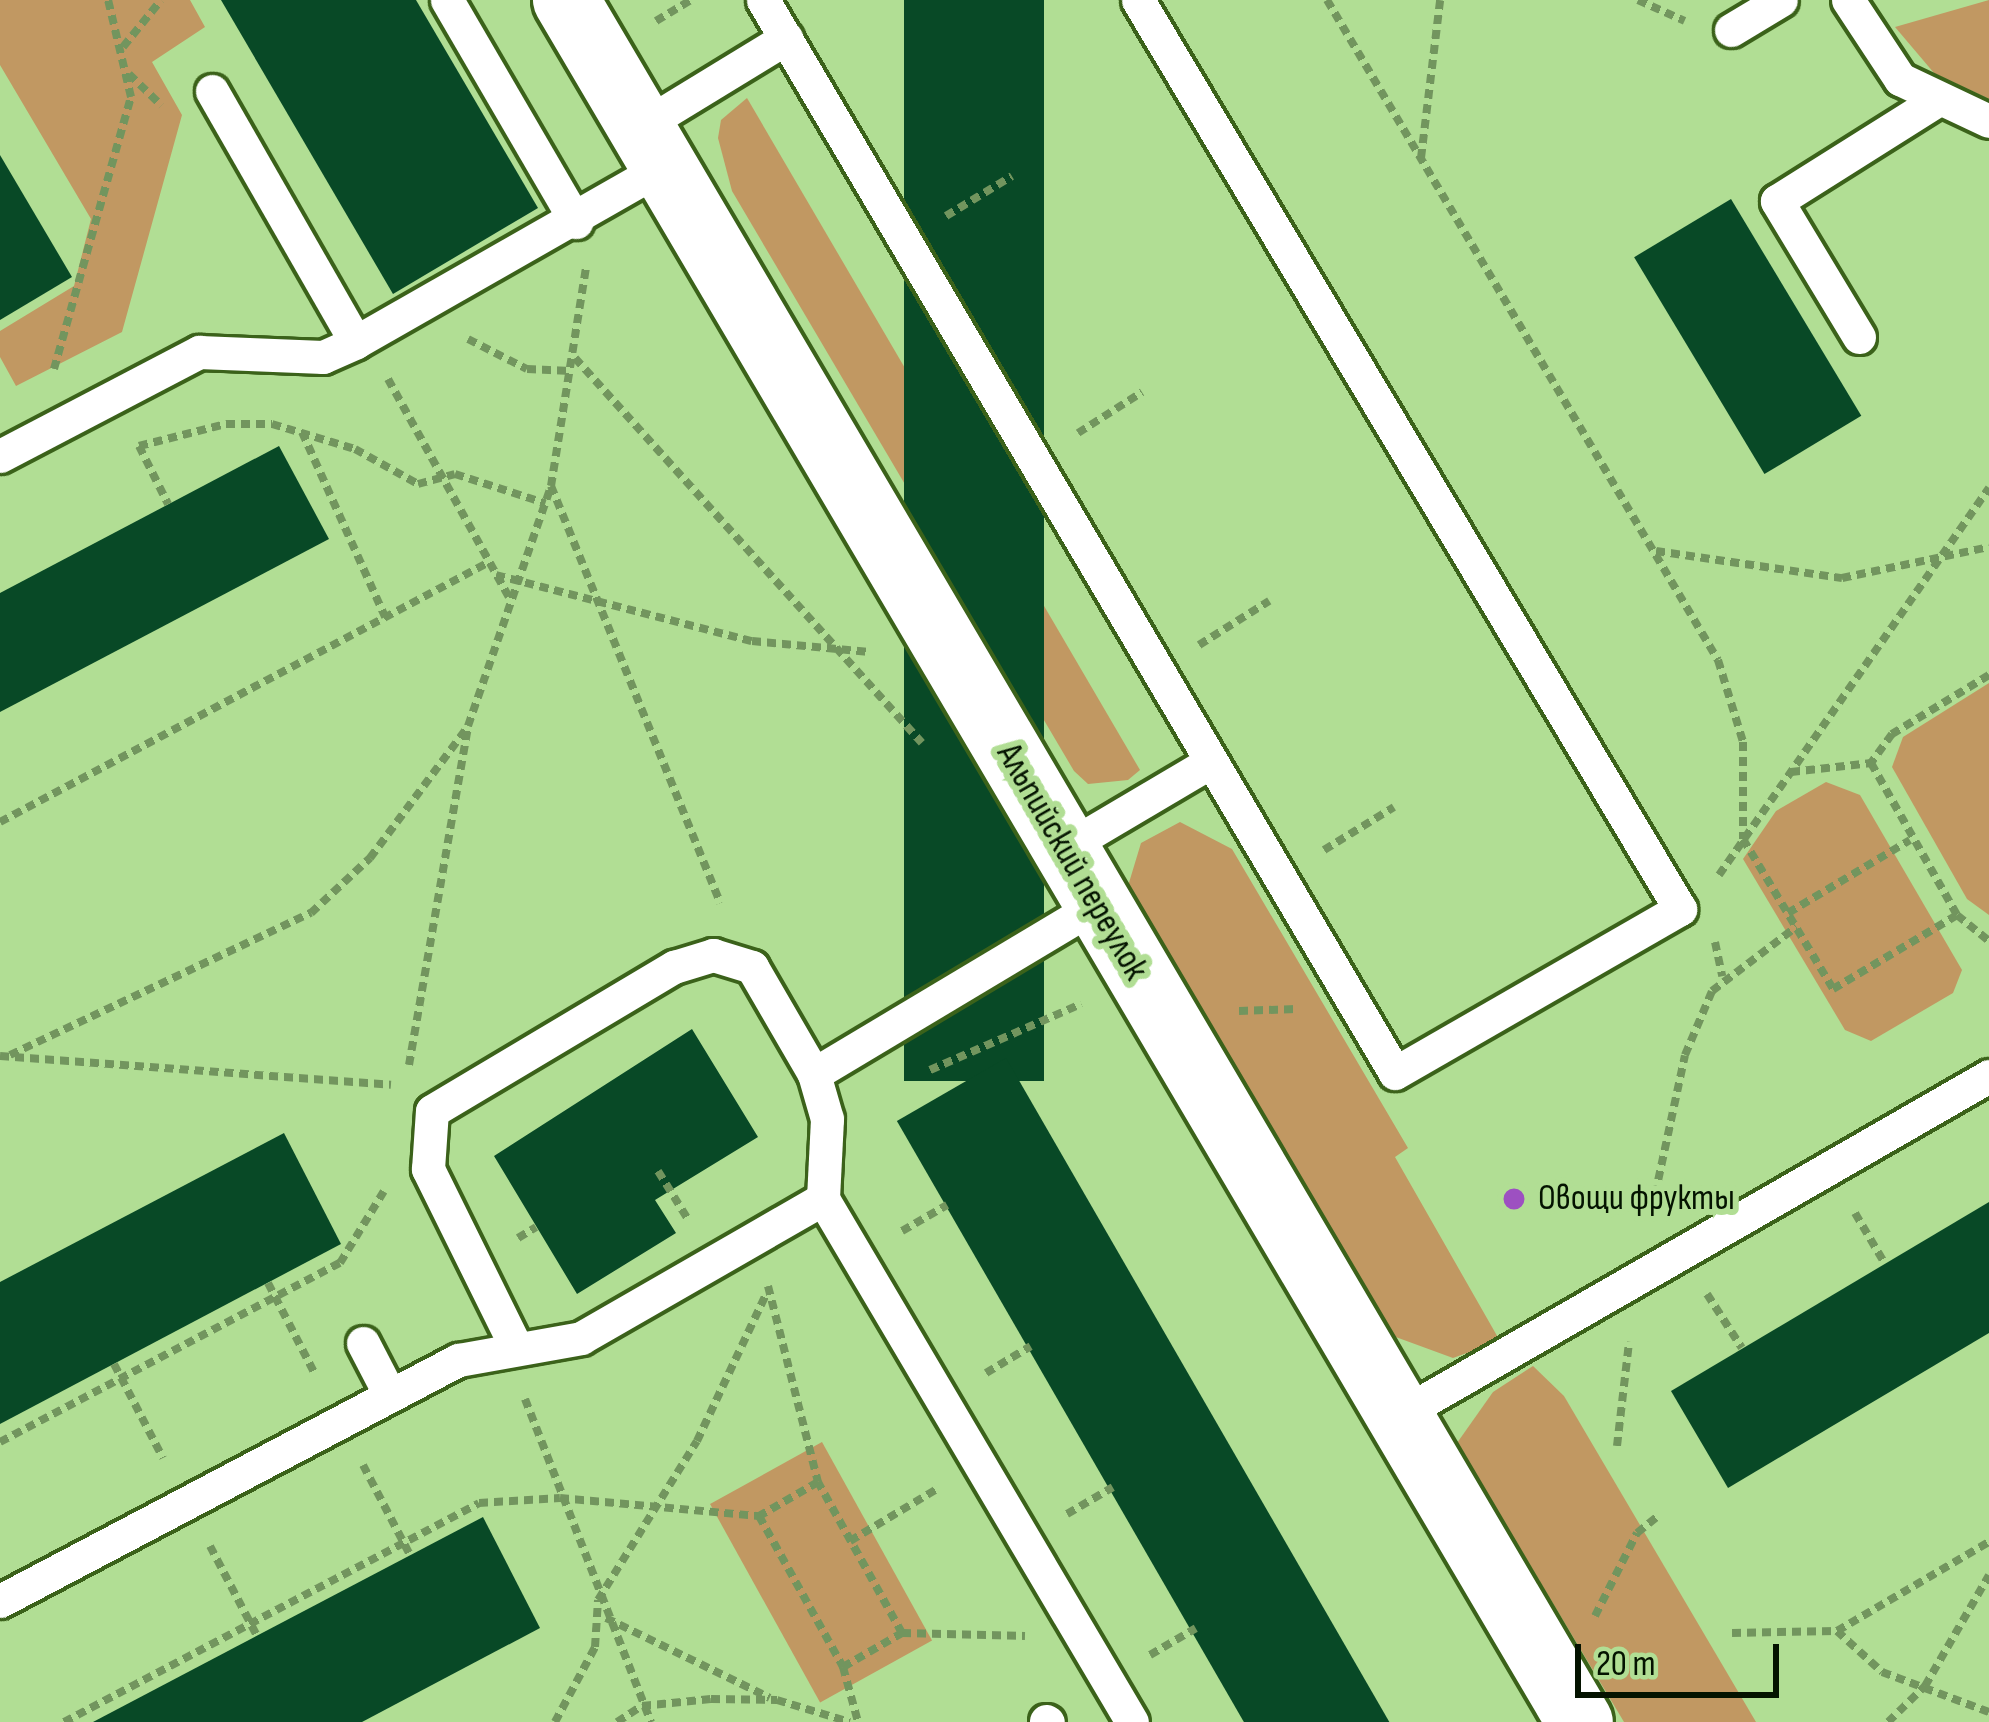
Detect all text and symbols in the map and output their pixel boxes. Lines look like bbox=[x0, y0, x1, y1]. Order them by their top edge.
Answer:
street label: Альпийский переулок bbox=[987, 736, 1157, 988]
place label: Овощи фрукты bbox=[1538, 1177, 1735, 1221]
marker: Овощи фрукты bbox=[1501, 1186, 1527, 1212]
scale bar bbox=[1581, 1620, 1785, 1694]
text: 20 m bbox=[1596, 1643, 1656, 1686]

